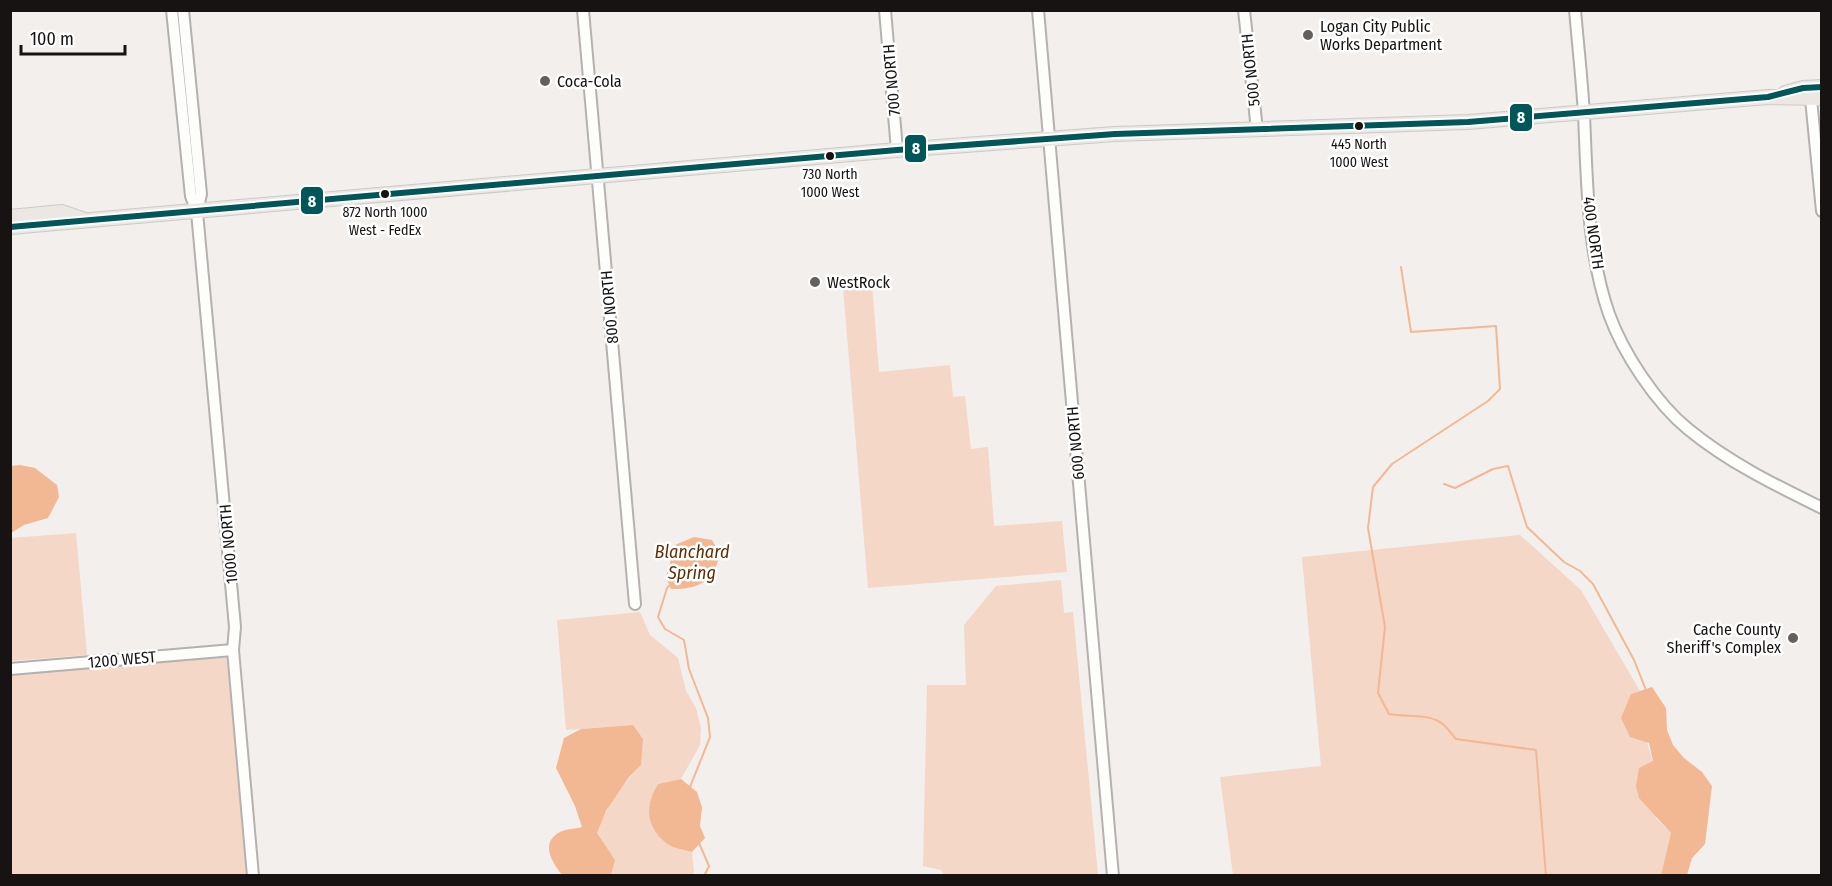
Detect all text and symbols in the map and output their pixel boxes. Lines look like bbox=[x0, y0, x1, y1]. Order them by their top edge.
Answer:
place label: Logan City Public Works Department bbox=[1320, 17, 1443, 54]
scale bar bbox=[21, 18, 124, 56]
text: 100 m bbox=[30, 28, 74, 50]
marker: Logan City Public Works Department bbox=[1301, 28, 1315, 42]
street label: 500 NORTH bbox=[1237, 33, 1264, 107]
street label: 700 NORTH bbox=[879, 43, 904, 117]
place label: Coca-Cola bbox=[557, 72, 622, 91]
marker: Coca-Cola bbox=[538, 74, 552, 88]
line badge: 8 bbox=[1509, 103, 1533, 132]
text: 8 bbox=[1517, 108, 1526, 127]
marker: 445 North 1000 West bbox=[1353, 120, 1365, 132]
line badge: 8 bbox=[904, 134, 927, 163]
place label: 445 North 1000 West bbox=[1330, 136, 1389, 171]
text: 8 bbox=[912, 139, 921, 158]
marker: 730 North 1000 West bbox=[824, 150, 836, 162]
place label: 730 North 1000 West bbox=[801, 166, 860, 201]
line badge: 8 bbox=[300, 186, 324, 215]
marker: 872 North 1000 West - FedEx bbox=[379, 188, 391, 200]
text: 8 bbox=[308, 192, 317, 211]
street label: 400 NORTH bbox=[1579, 195, 1608, 271]
place label: 872 North 1000 West - FedEx bbox=[342, 204, 428, 239]
street label: 800 NORTH bbox=[597, 269, 622, 344]
place label: WestRock bbox=[827, 273, 891, 292]
marker: WestRock bbox=[808, 275, 822, 289]
street label: 600 NORTH bbox=[1063, 405, 1088, 480]
street label: 1000 NORTH bbox=[216, 503, 241, 585]
water label: Blanchard Spring bbox=[655, 541, 730, 584]
place label: Cache County Sheriff's Complex bbox=[1667, 620, 1782, 657]
marker: Cache County Sheriff's Complex bbox=[1786, 631, 1800, 645]
street label: 1200 WEST bbox=[87, 647, 157, 672]

